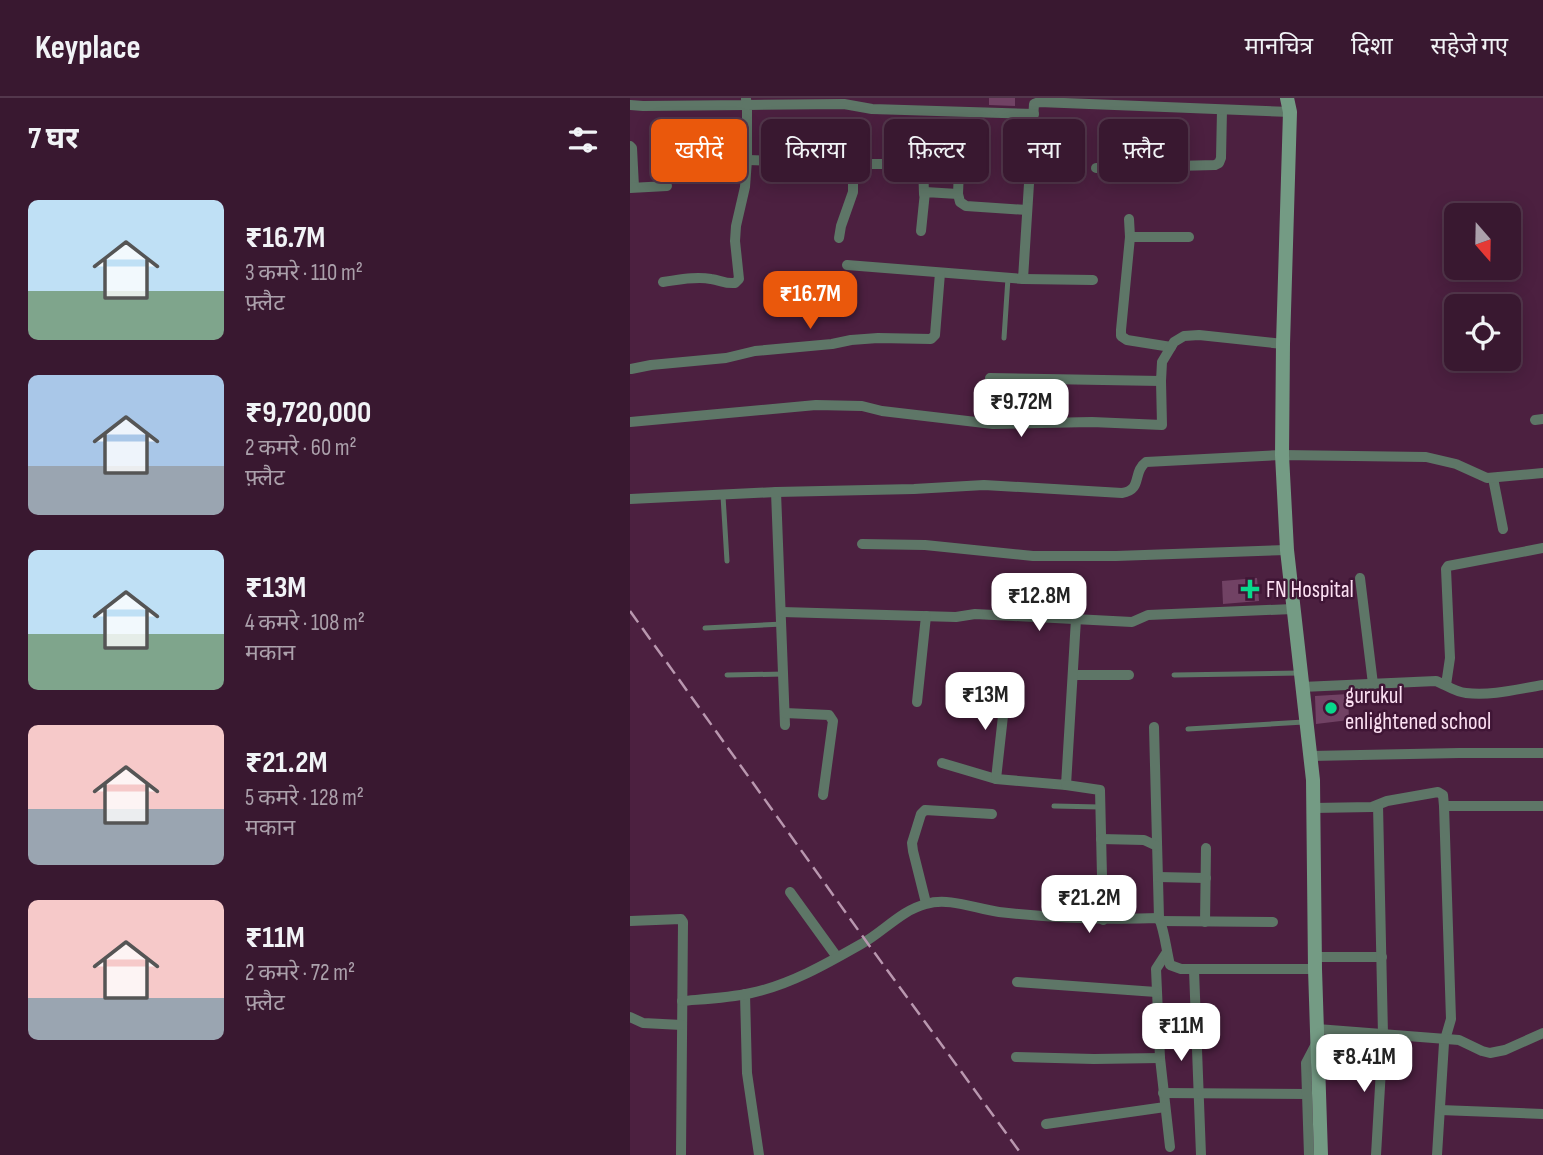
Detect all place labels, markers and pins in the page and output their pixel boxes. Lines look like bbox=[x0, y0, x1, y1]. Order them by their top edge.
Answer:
pin: ₹16.7M bbox=[753, 272, 867, 331]
pin: ₹9.72M bbox=[964, 380, 1078, 439]
pin: ₹12.8M bbox=[982, 574, 1096, 633]
place label: FN Hospital bbox=[1266, 576, 1354, 604]
marker: FN Hospital bbox=[1240, 579, 1260, 599]
pin: ₹13M bbox=[944, 672, 1026, 732]
place label: gurukul enlightened school bbox=[1345, 682, 1491, 736]
marker: gurukul enlightened school bbox=[1323, 700, 1339, 716]
pin: ₹21.2M bbox=[1032, 876, 1146, 935]
pin: ₹11M bbox=[1140, 1004, 1222, 1063]
pin: ₹8.41M bbox=[1307, 1034, 1421, 1094]

